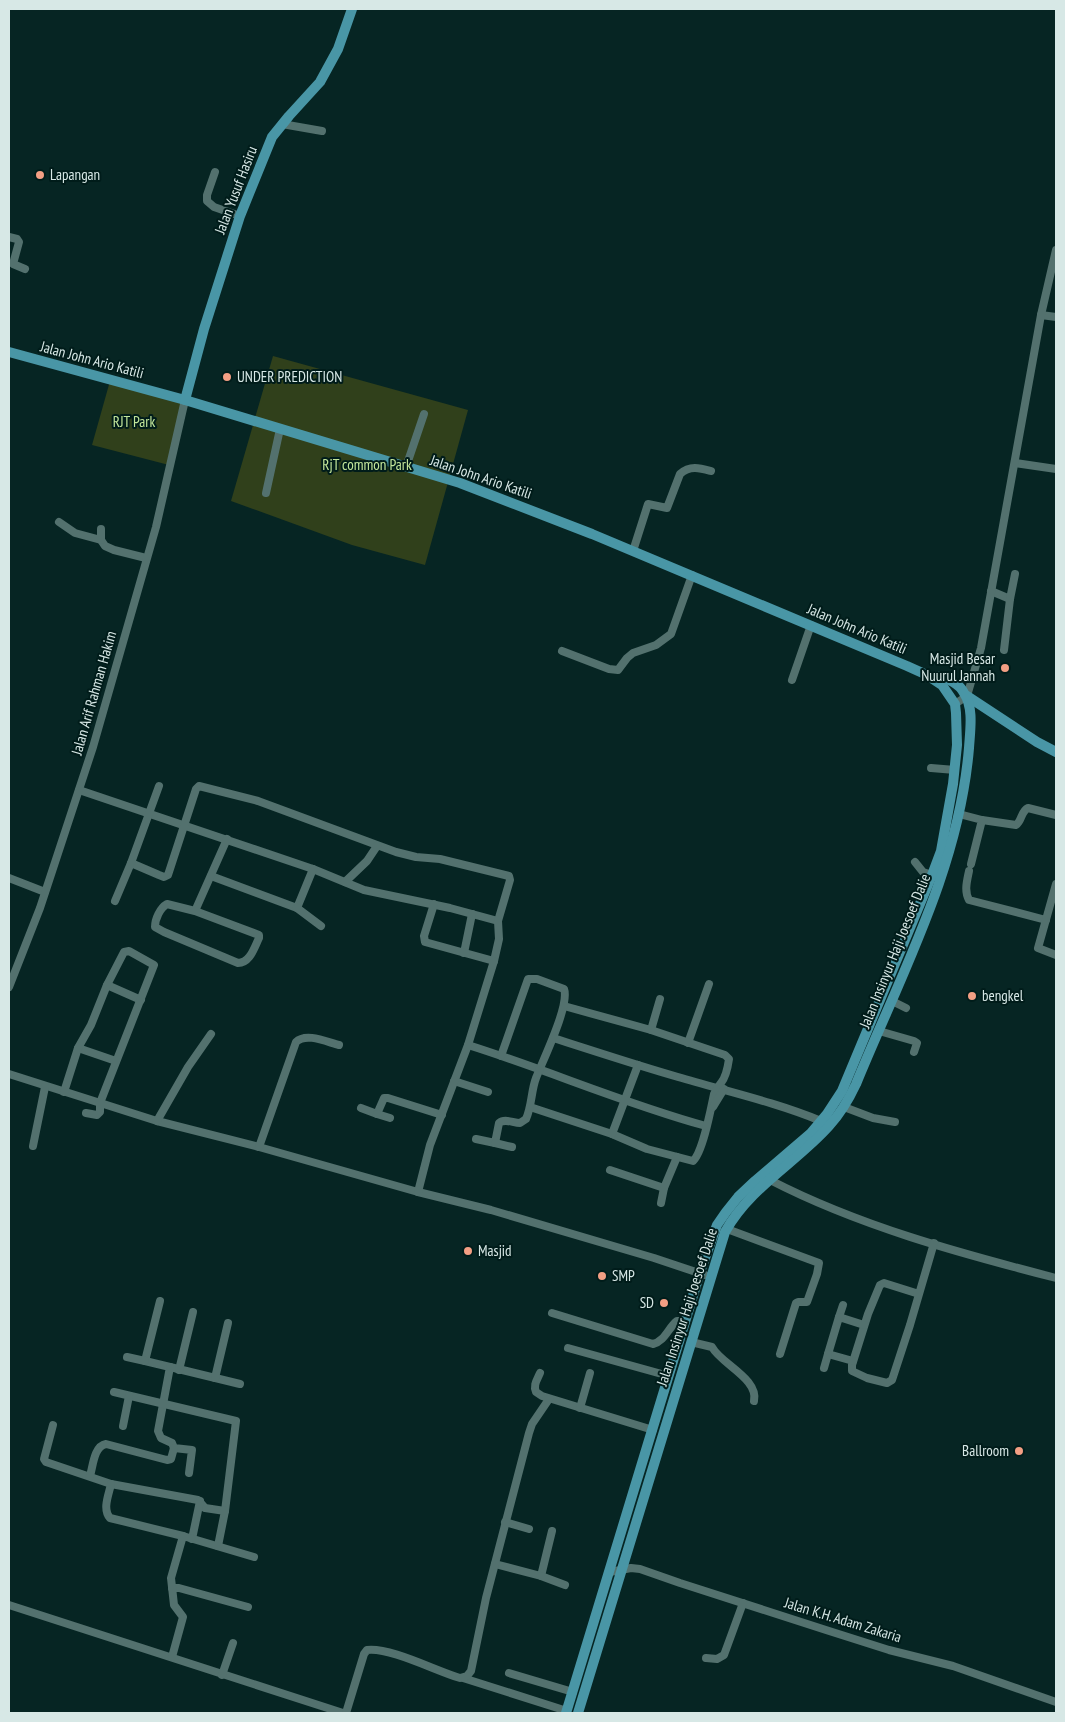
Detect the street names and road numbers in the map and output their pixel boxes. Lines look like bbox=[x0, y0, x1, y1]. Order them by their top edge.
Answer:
street label: Jalan Yusuf Hasiru bbox=[210, 143, 261, 237]
street label: Jalan John Ario Katili bbox=[37, 336, 146, 382]
street label: Jalan John Ario Katili bbox=[427, 450, 534, 503]
street label: Jalan John Ario Katili bbox=[804, 599, 910, 658]
street label: Jalan Arif Rahman Hakim bbox=[66, 629, 120, 758]
street label: Jalan Insinyur Haji Joesoef Dalie bbox=[854, 871, 934, 1032]
street label: Jalan Insinyur Haji Joesoef Dalie bbox=[652, 1225, 721, 1389]
street label: Jalan K.H. Adam Zakaria bbox=[781, 1592, 904, 1646]

